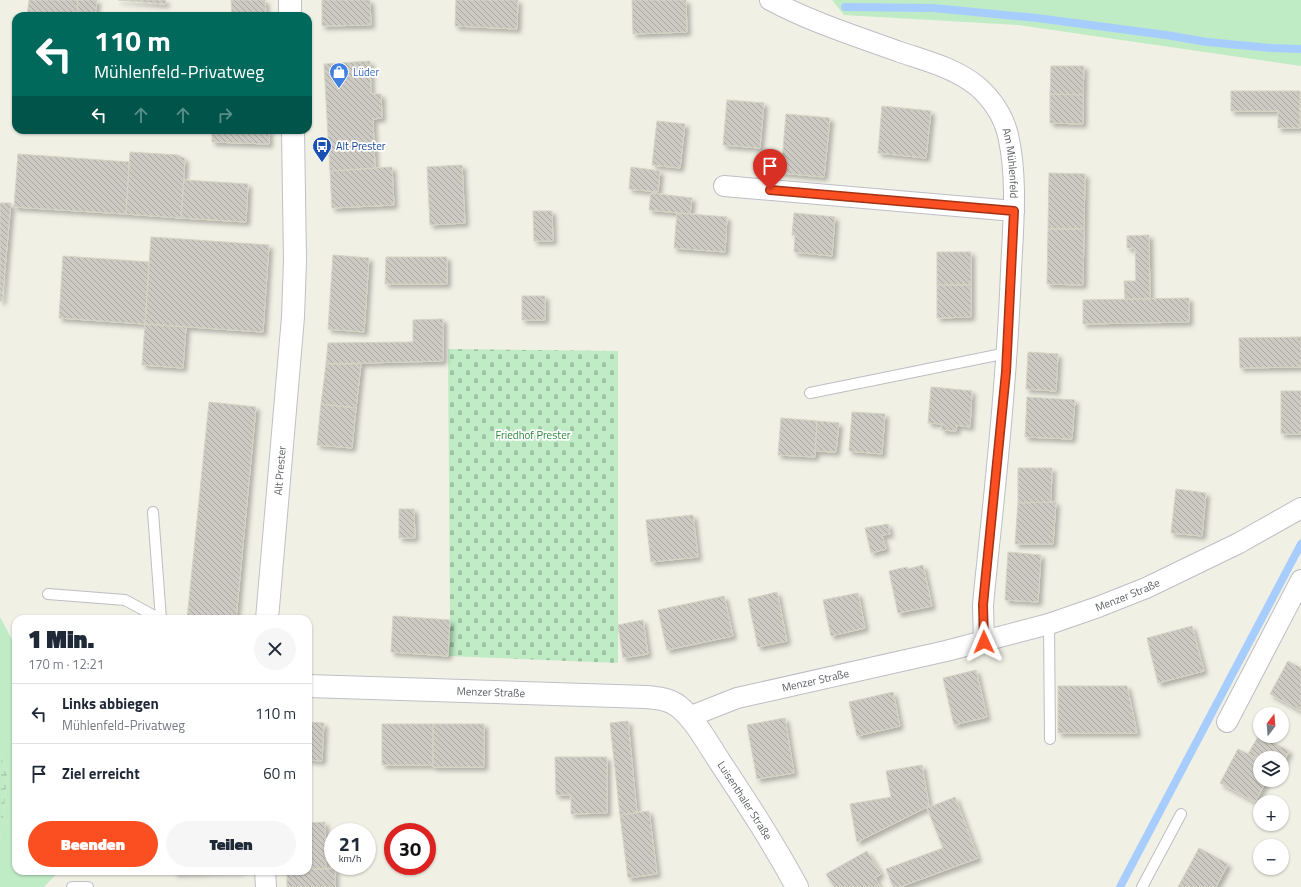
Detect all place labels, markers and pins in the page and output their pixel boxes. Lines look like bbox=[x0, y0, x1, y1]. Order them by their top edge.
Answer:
shop icon: Lüder bbox=[328, 61, 350, 89]
place label: Lüder bbox=[353, 64, 379, 80]
bus stop icon: Alt Prester bbox=[311, 135, 333, 163]
place label: Alt Prester bbox=[336, 138, 386, 154]
pin bbox=[753, 149, 787, 190]

